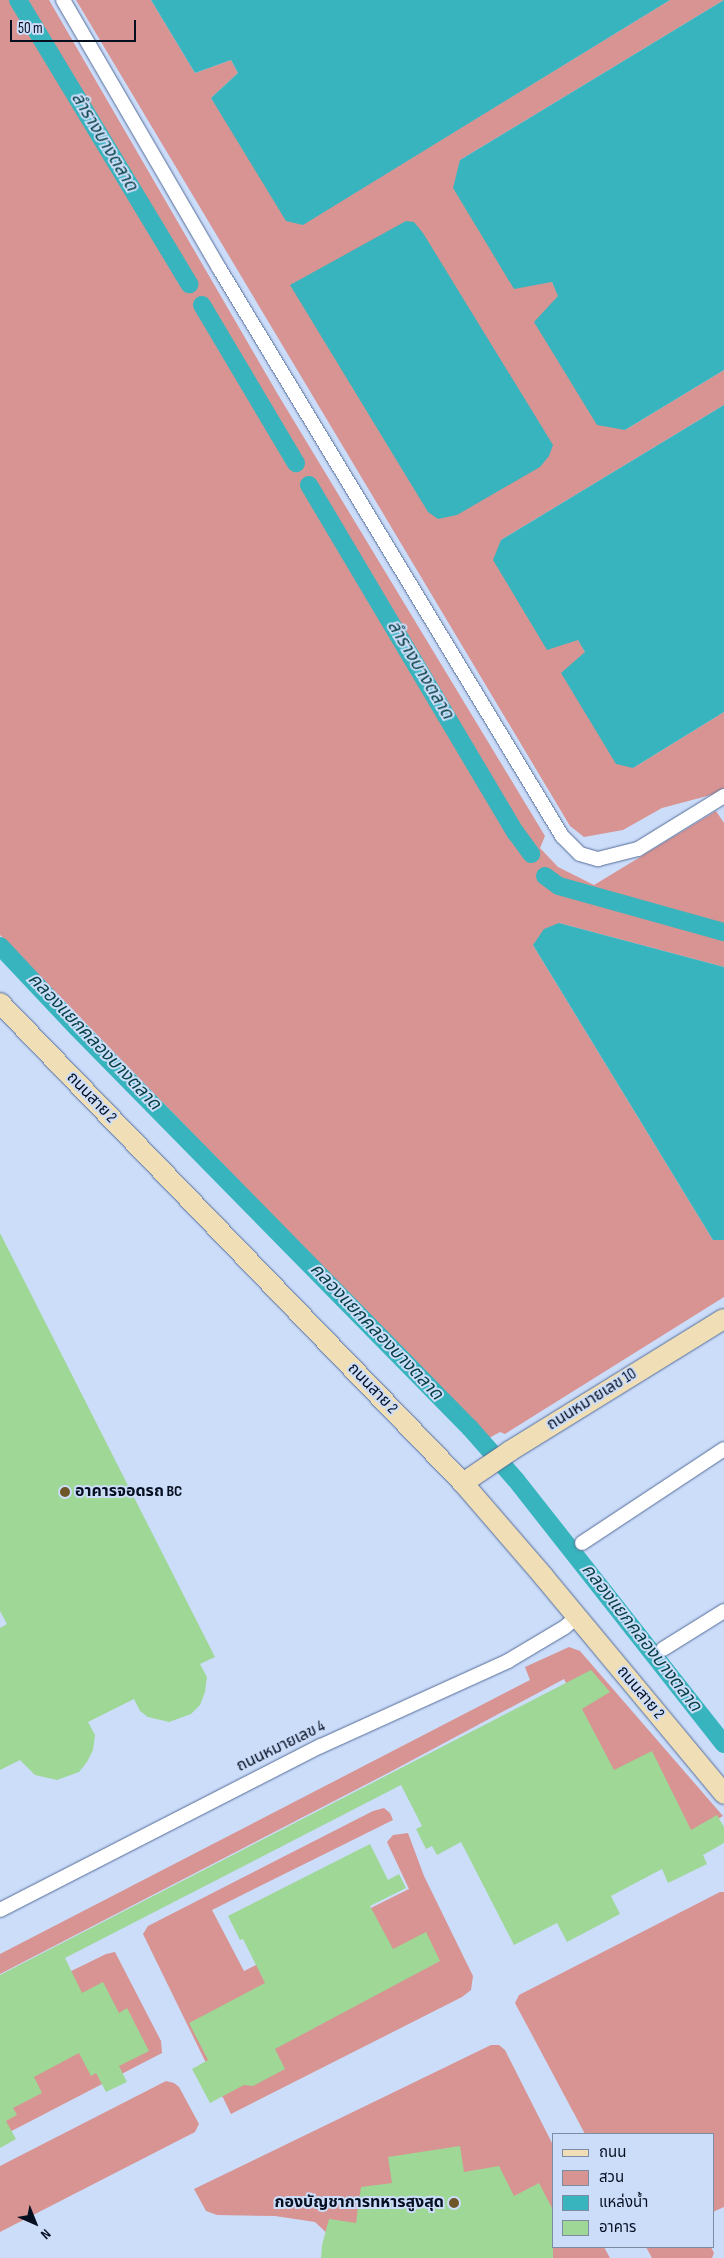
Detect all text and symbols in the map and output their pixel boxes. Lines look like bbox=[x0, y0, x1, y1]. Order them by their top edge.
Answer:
scale bar bbox=[12, 10, 139, 42]
text: 50 m bbox=[18, 19, 43, 38]
water label: ลำรางบางตลาด bbox=[66, 89, 142, 195]
water label: ลำรางบางตลาด bbox=[382, 617, 458, 723]
water label: คลองแยกคลองบางตลาด bbox=[23, 969, 165, 1115]
street label: ถนนสาย 2 bbox=[62, 1068, 120, 1128]
water label: คลองแยกคลองบางตลาด bbox=[305, 1259, 447, 1405]
street label: ถนนสาย 2 bbox=[343, 1359, 401, 1419]
street label: ถนนหมายเลข 10 bbox=[544, 1365, 640, 1435]
place label: อาคารจอดรถ BC bbox=[75, 1482, 182, 1502]
marker: อาคารจอดรถ BC bbox=[59, 1486, 71, 1498]
water label: คลองแยกคลองบางตลาด bbox=[577, 1560, 705, 1716]
street label: ถนนสาย 2 bbox=[612, 1662, 668, 1724]
street label: ถนนหมายเลข 4 bbox=[234, 1717, 328, 1777]
legend bbox=[552, 2133, 714, 2248]
text: ถนน bbox=[599, 2143, 626, 2162]
text: สวน bbox=[599, 2168, 624, 2187]
place label: กองบัญชาการทหารสูงสุด bbox=[274, 2193, 444, 2213]
text: แหล่งน้ำ bbox=[599, 2193, 648, 2212]
marker: กองบัญชาการทหารสูงสุด bbox=[448, 2197, 460, 2209]
north arrow bbox=[10, 2198, 60, 2248]
text: อาคาร bbox=[599, 2218, 636, 2237]
text: N bbox=[37, 2225, 54, 2243]

